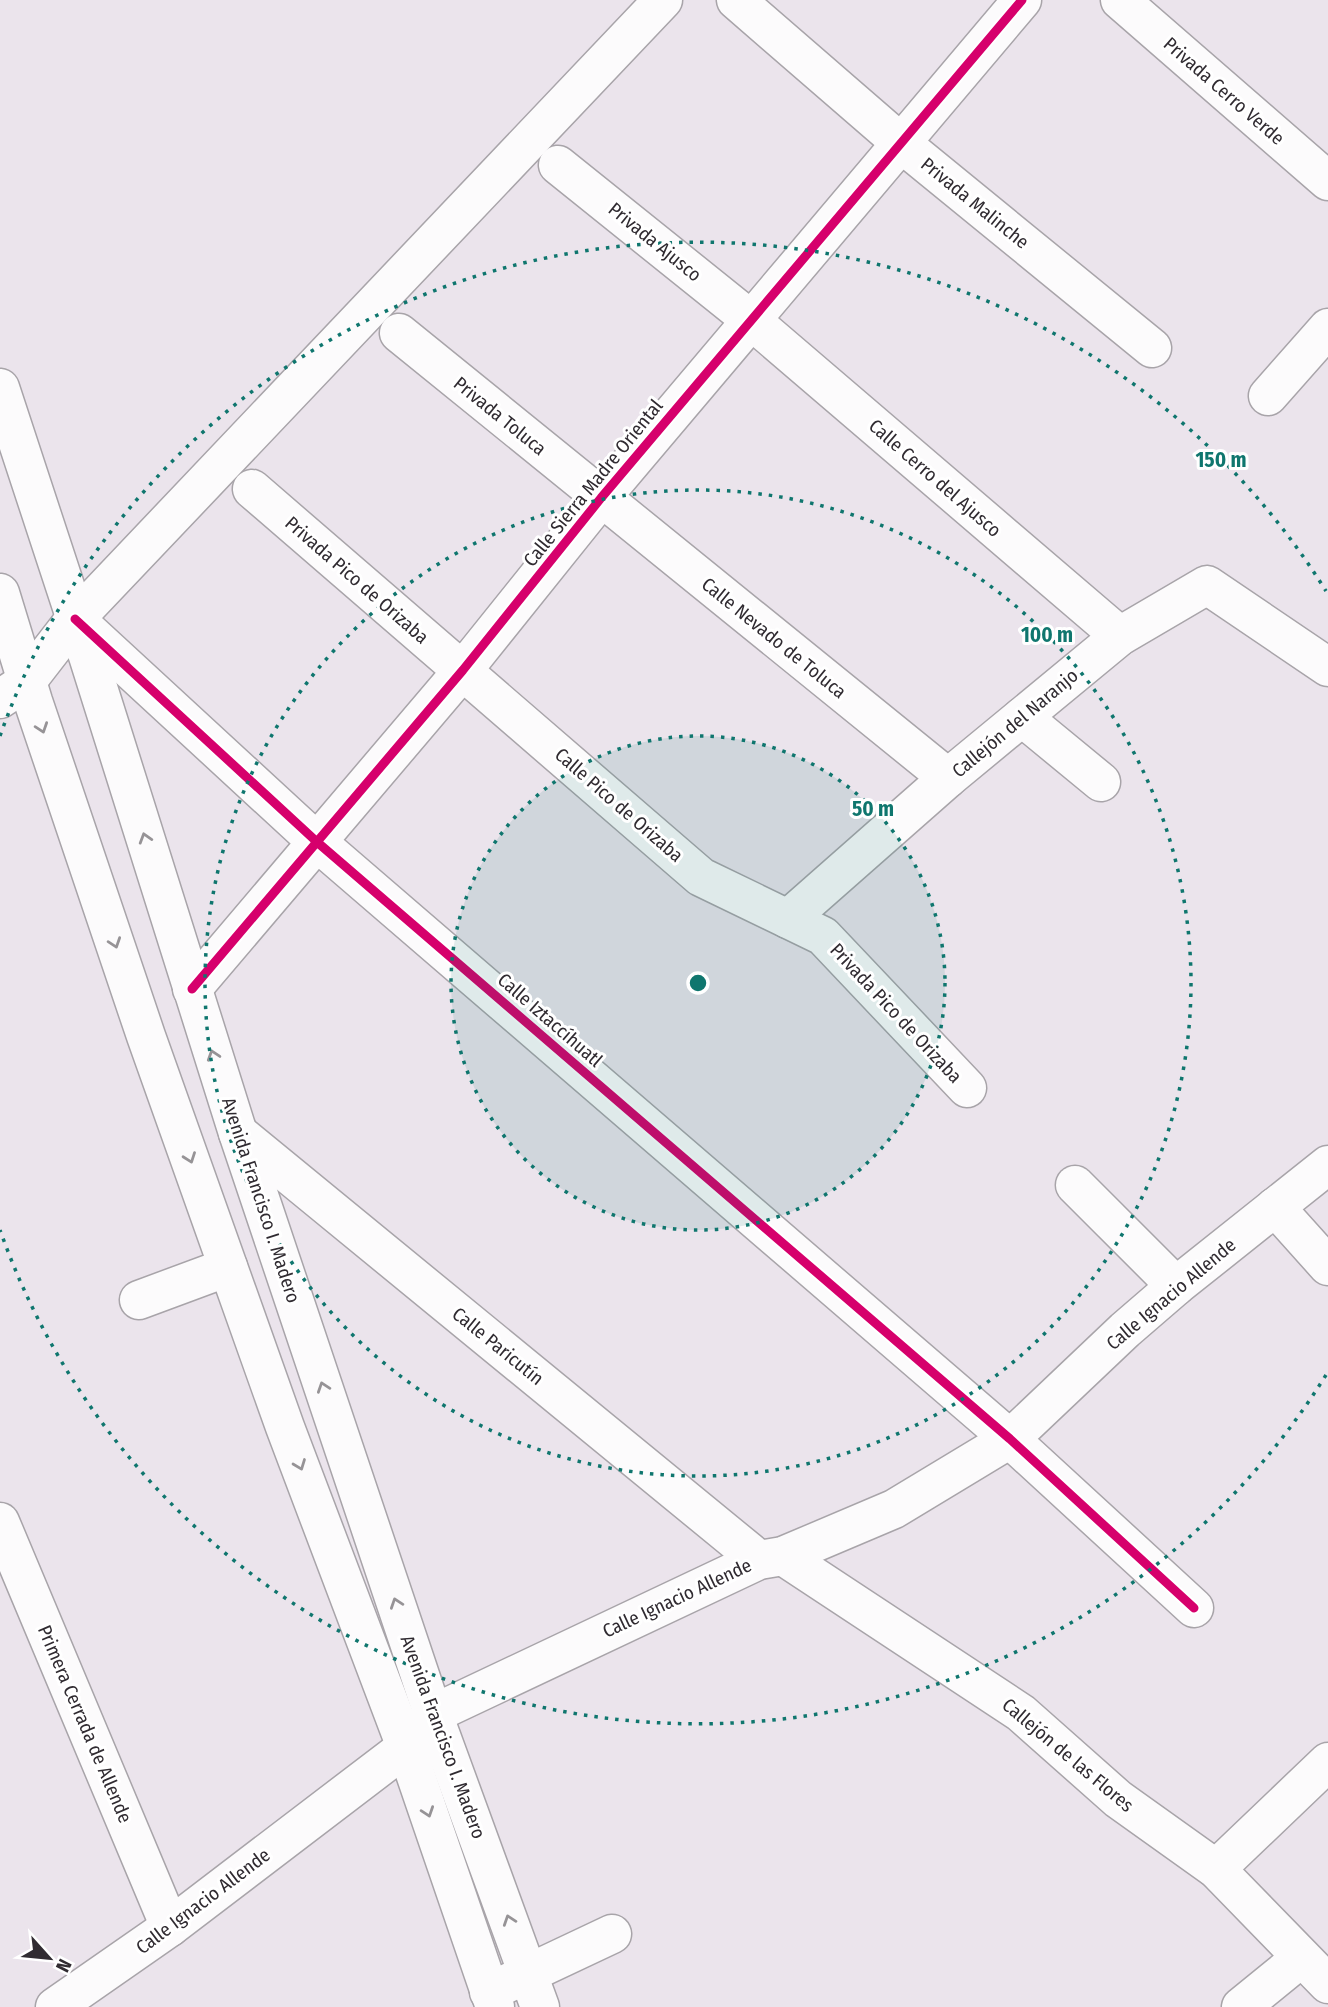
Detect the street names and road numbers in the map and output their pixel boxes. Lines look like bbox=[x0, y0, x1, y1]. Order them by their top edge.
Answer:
street label: Privada Cerro Verde bbox=[1159, 32, 1289, 150]
street label: Privada Malinche bbox=[916, 152, 1034, 254]
street label: Privada Ajusco bbox=[604, 197, 706, 287]
street label: Privada Toluca bbox=[449, 372, 551, 460]
street label: Calle Sierra Madre Oriental bbox=[519, 395, 667, 571]
street label: Calle Cerro del Ajusco bbox=[864, 414, 1006, 542]
street label: Privada Pico de Orizaba bbox=[281, 511, 433, 649]
street label: Calle Nevado de Toluca bbox=[697, 573, 851, 703]
street label: Callejón del Naranjo bbox=[947, 664, 1083, 782]
street label: Calle Pico de Orizaba bbox=[550, 743, 688, 867]
street label: Privada Pico de Orizaba bbox=[825, 938, 967, 1088]
street label: Calle Iztaccíhuatl bbox=[493, 968, 607, 1072]
street label: Avenida Francisco I. Madero bbox=[217, 1094, 305, 1306]
street label: Calle Ignacio Allende bbox=[1102, 1233, 1240, 1355]
street label: Calle Paricutín bbox=[448, 1302, 548, 1390]
street label: Calle Ignacio Allende bbox=[599, 1553, 755, 1643]
street label: Primera Cerrada de Allende bbox=[33, 1622, 137, 1826]
street label: Avenida Francisco I. Madero bbox=[395, 1632, 491, 1842]
street label: Callejón de las Flores bbox=[998, 1693, 1138, 1817]
street label: Calle Ignacio Allende bbox=[131, 1843, 275, 1959]

